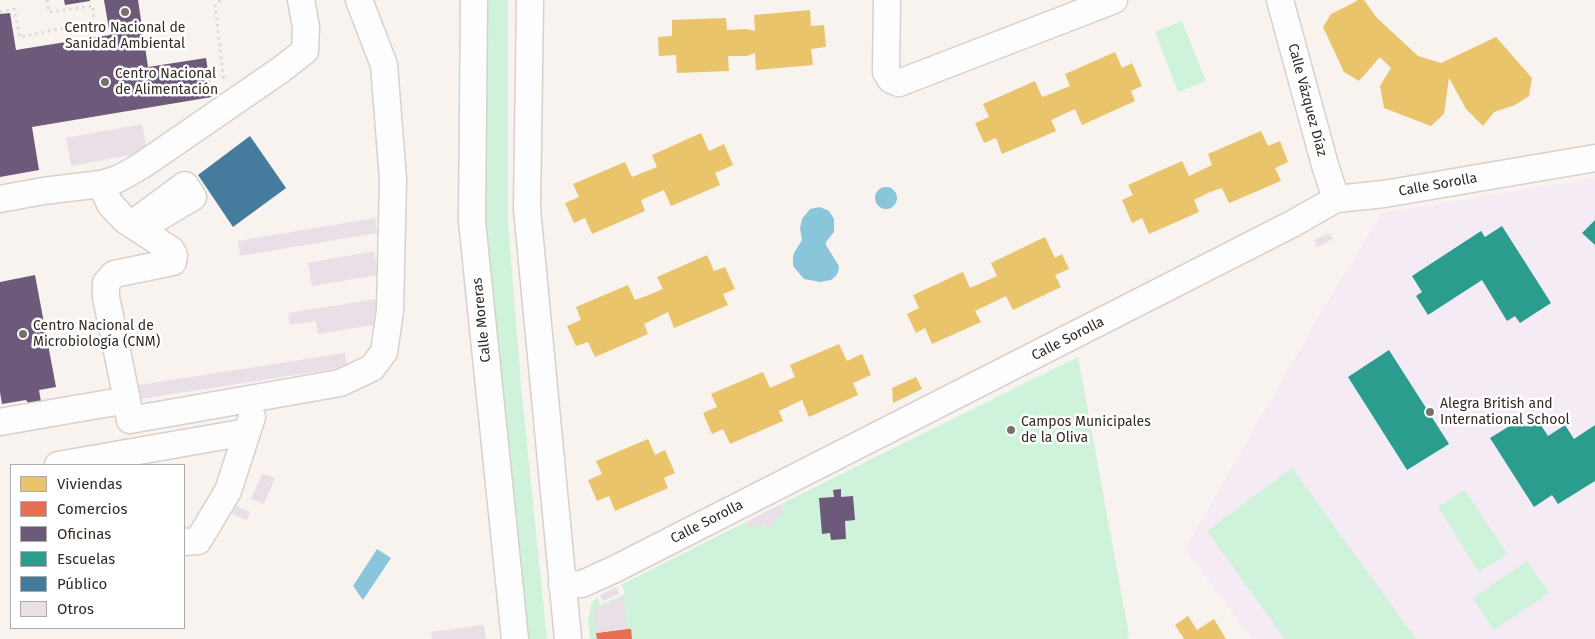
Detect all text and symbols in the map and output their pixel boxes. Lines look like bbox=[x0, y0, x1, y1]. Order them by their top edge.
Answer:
marker: Centro Nacional de Sanidad Ambiental bbox=[119, 6, 131, 18]
place label: Centro Nacional de Sanidad Ambiental bbox=[65, 20, 185, 52]
street label: Calle Vázquez Díaz bbox=[1284, 42, 1330, 158]
place label: Centro Nacional de Alimentación bbox=[115, 66, 218, 98]
marker: Centro Nacional de Alimentación bbox=[99, 76, 111, 88]
street label: Calle Sorolla bbox=[1397, 170, 1479, 200]
street label: Calle Moreras bbox=[469, 277, 495, 363]
street label: Calle Sorolla bbox=[1029, 313, 1107, 365]
place label: Centro Nacional de Microbiología (CNM) bbox=[33, 318, 160, 351]
marker: Centro Nacional de Microbiología (CNM) bbox=[17, 328, 29, 340]
place label: Alegra British and International School bbox=[1440, 396, 1570, 428]
marker: Alegra British and International School bbox=[1424, 406, 1436, 418]
place label: Campos Municipales de la Oliva bbox=[1021, 414, 1151, 447]
marker: Campos Municipales de la Oliva bbox=[1005, 424, 1017, 436]
legend bbox=[10, 464, 185, 629]
text: Viviendas bbox=[57, 475, 122, 493]
street label: Calle Sorolla bbox=[668, 496, 746, 548]
text: Comercios bbox=[57, 500, 127, 518]
text: Oficinas bbox=[57, 525, 111, 543]
text: Escuelas bbox=[57, 550, 115, 568]
text: Público bbox=[57, 575, 107, 593]
text: Otros bbox=[57, 600, 94, 618]

